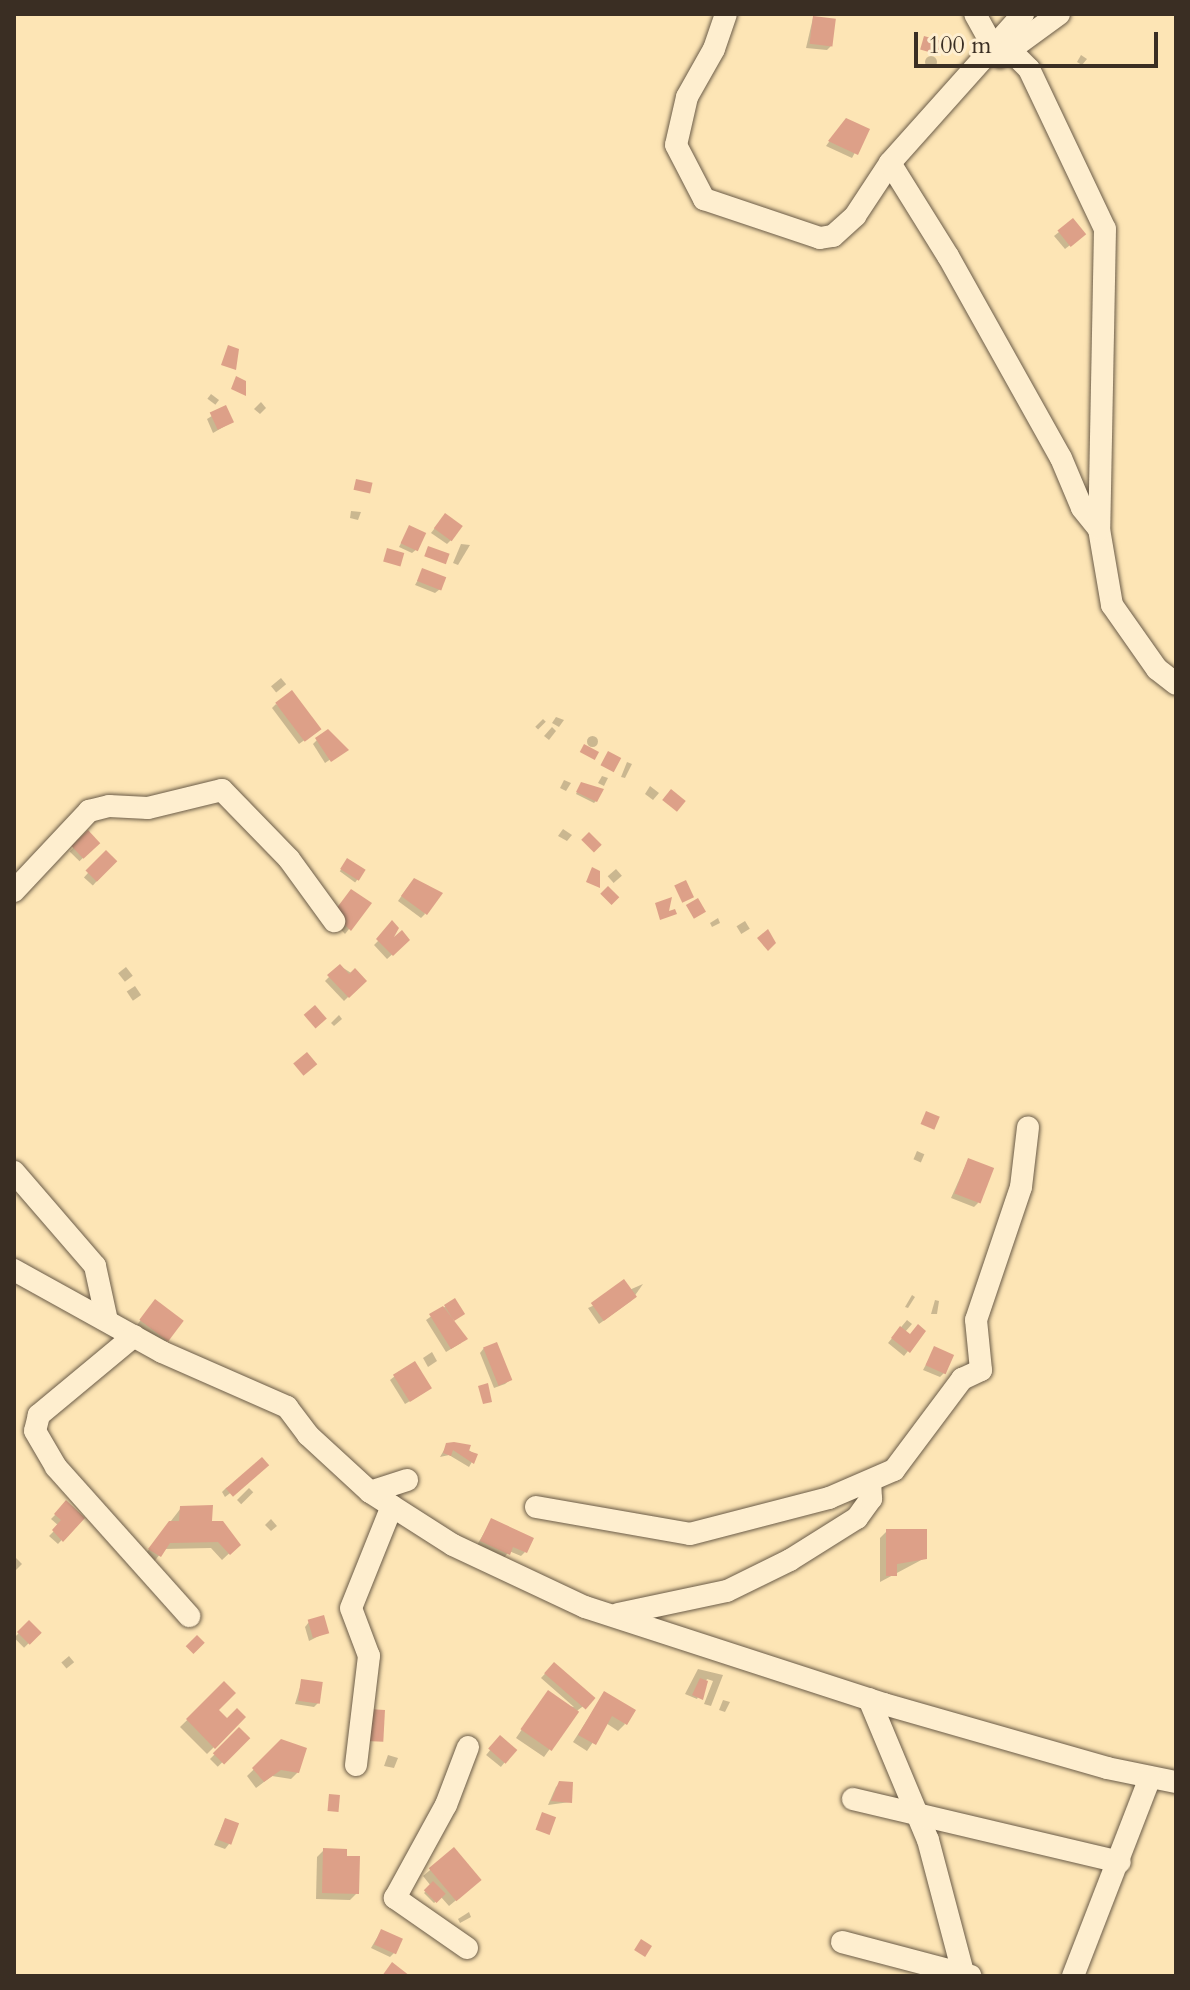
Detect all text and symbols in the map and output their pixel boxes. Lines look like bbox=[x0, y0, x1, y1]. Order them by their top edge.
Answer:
scale bar bbox=[918, 16, 1162, 66]
text: 100 m bbox=[928, 29, 992, 62]

